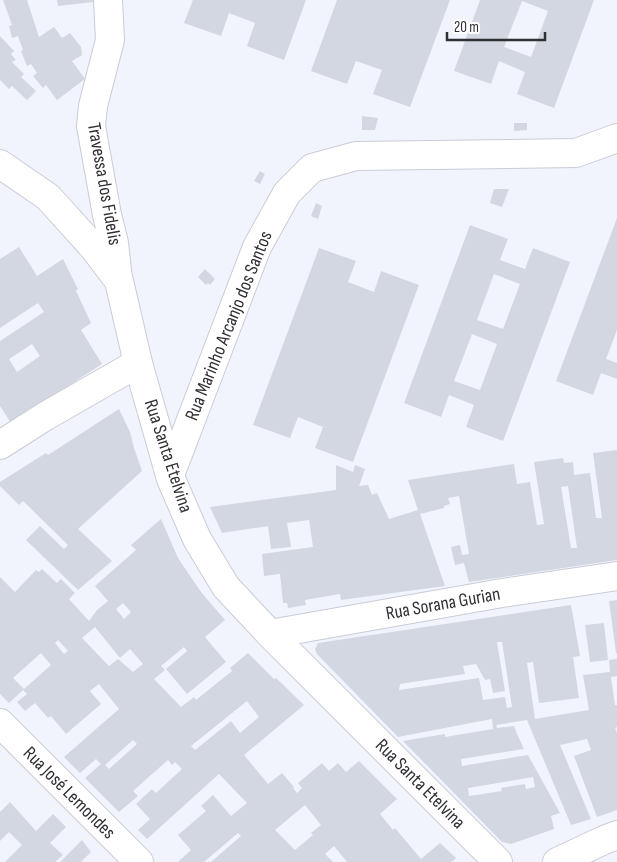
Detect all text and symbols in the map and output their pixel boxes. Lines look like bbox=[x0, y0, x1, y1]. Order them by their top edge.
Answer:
scale bar bbox=[447, 10, 544, 42]
text: 20 m bbox=[454, 18, 479, 37]
street label: Travessa dos Fidelis bbox=[82, 121, 126, 247]
street label: Rua Marinho Arcanjo dos Santos bbox=[180, 228, 278, 424]
street label: Rua Santa Etelvina bbox=[139, 396, 197, 516]
street label: Rua Sorana Gurian bbox=[384, 583, 502, 625]
street label: Rua Santa Etelvina bbox=[370, 734, 470, 834]
street label: Rua José Lemondes bbox=[18, 742, 120, 844]

